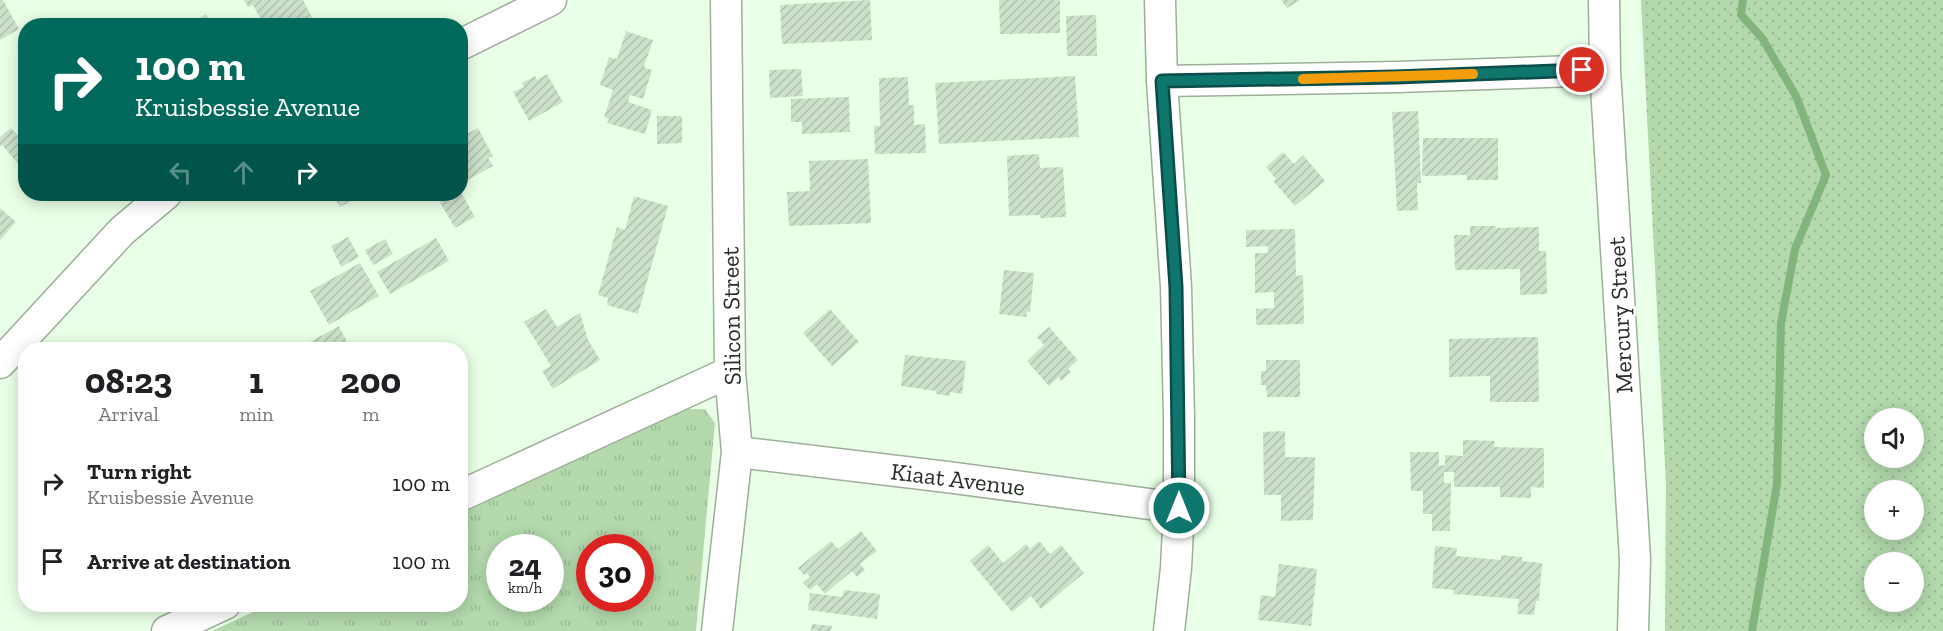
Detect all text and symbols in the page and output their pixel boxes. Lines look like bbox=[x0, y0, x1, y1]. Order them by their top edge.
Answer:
text: 100 m bbox=[135, 40, 245, 91]
icon: right bbox=[36, 42, 114, 120]
pin bbox=[1556, 44, 1607, 95]
icon: arrive bbox=[1565, 53, 1598, 86]
text: Kruisbessie Avenue bbox=[135, 91, 360, 123]
icon: left bbox=[164, 156, 197, 189]
icon: ahead bbox=[227, 156, 260, 189]
icon: right bbox=[290, 156, 323, 189]
street label: Mercury Street bbox=[1601, 236, 1639, 394]
street label: Silicon Street bbox=[715, 246, 747, 385]
text: 08:23 bbox=[85, 359, 172, 402]
text: 1 bbox=[249, 359, 264, 402]
text: 200 bbox=[340, 359, 401, 402]
text: Arrival bbox=[98, 402, 159, 426]
text: min bbox=[239, 402, 274, 426]
text: m bbox=[362, 402, 379, 426]
map controls bbox=[1864, 408, 1924, 612]
button: sound bbox=[1864, 408, 1924, 468]
street label: Kiaat Avenue bbox=[889, 456, 1027, 502]
text: Turn right bbox=[87, 458, 191, 485]
icon: right bbox=[36, 467, 69, 500]
text: 100 m bbox=[392, 470, 450, 497]
position arrow bbox=[1147, 476, 1211, 540]
button: + bbox=[1864, 480, 1924, 540]
text: Kruisbessie Avenue bbox=[87, 485, 254, 509]
speed limit sign: 30 bbox=[576, 534, 654, 612]
icon: arrive bbox=[36, 545, 69, 578]
text: Arrive at destination bbox=[87, 548, 290, 575]
text: 100 m bbox=[392, 548, 450, 575]
text: 24 bbox=[508, 548, 542, 584]
button: − bbox=[1864, 552, 1924, 612]
text: km/h bbox=[508, 579, 542, 597]

